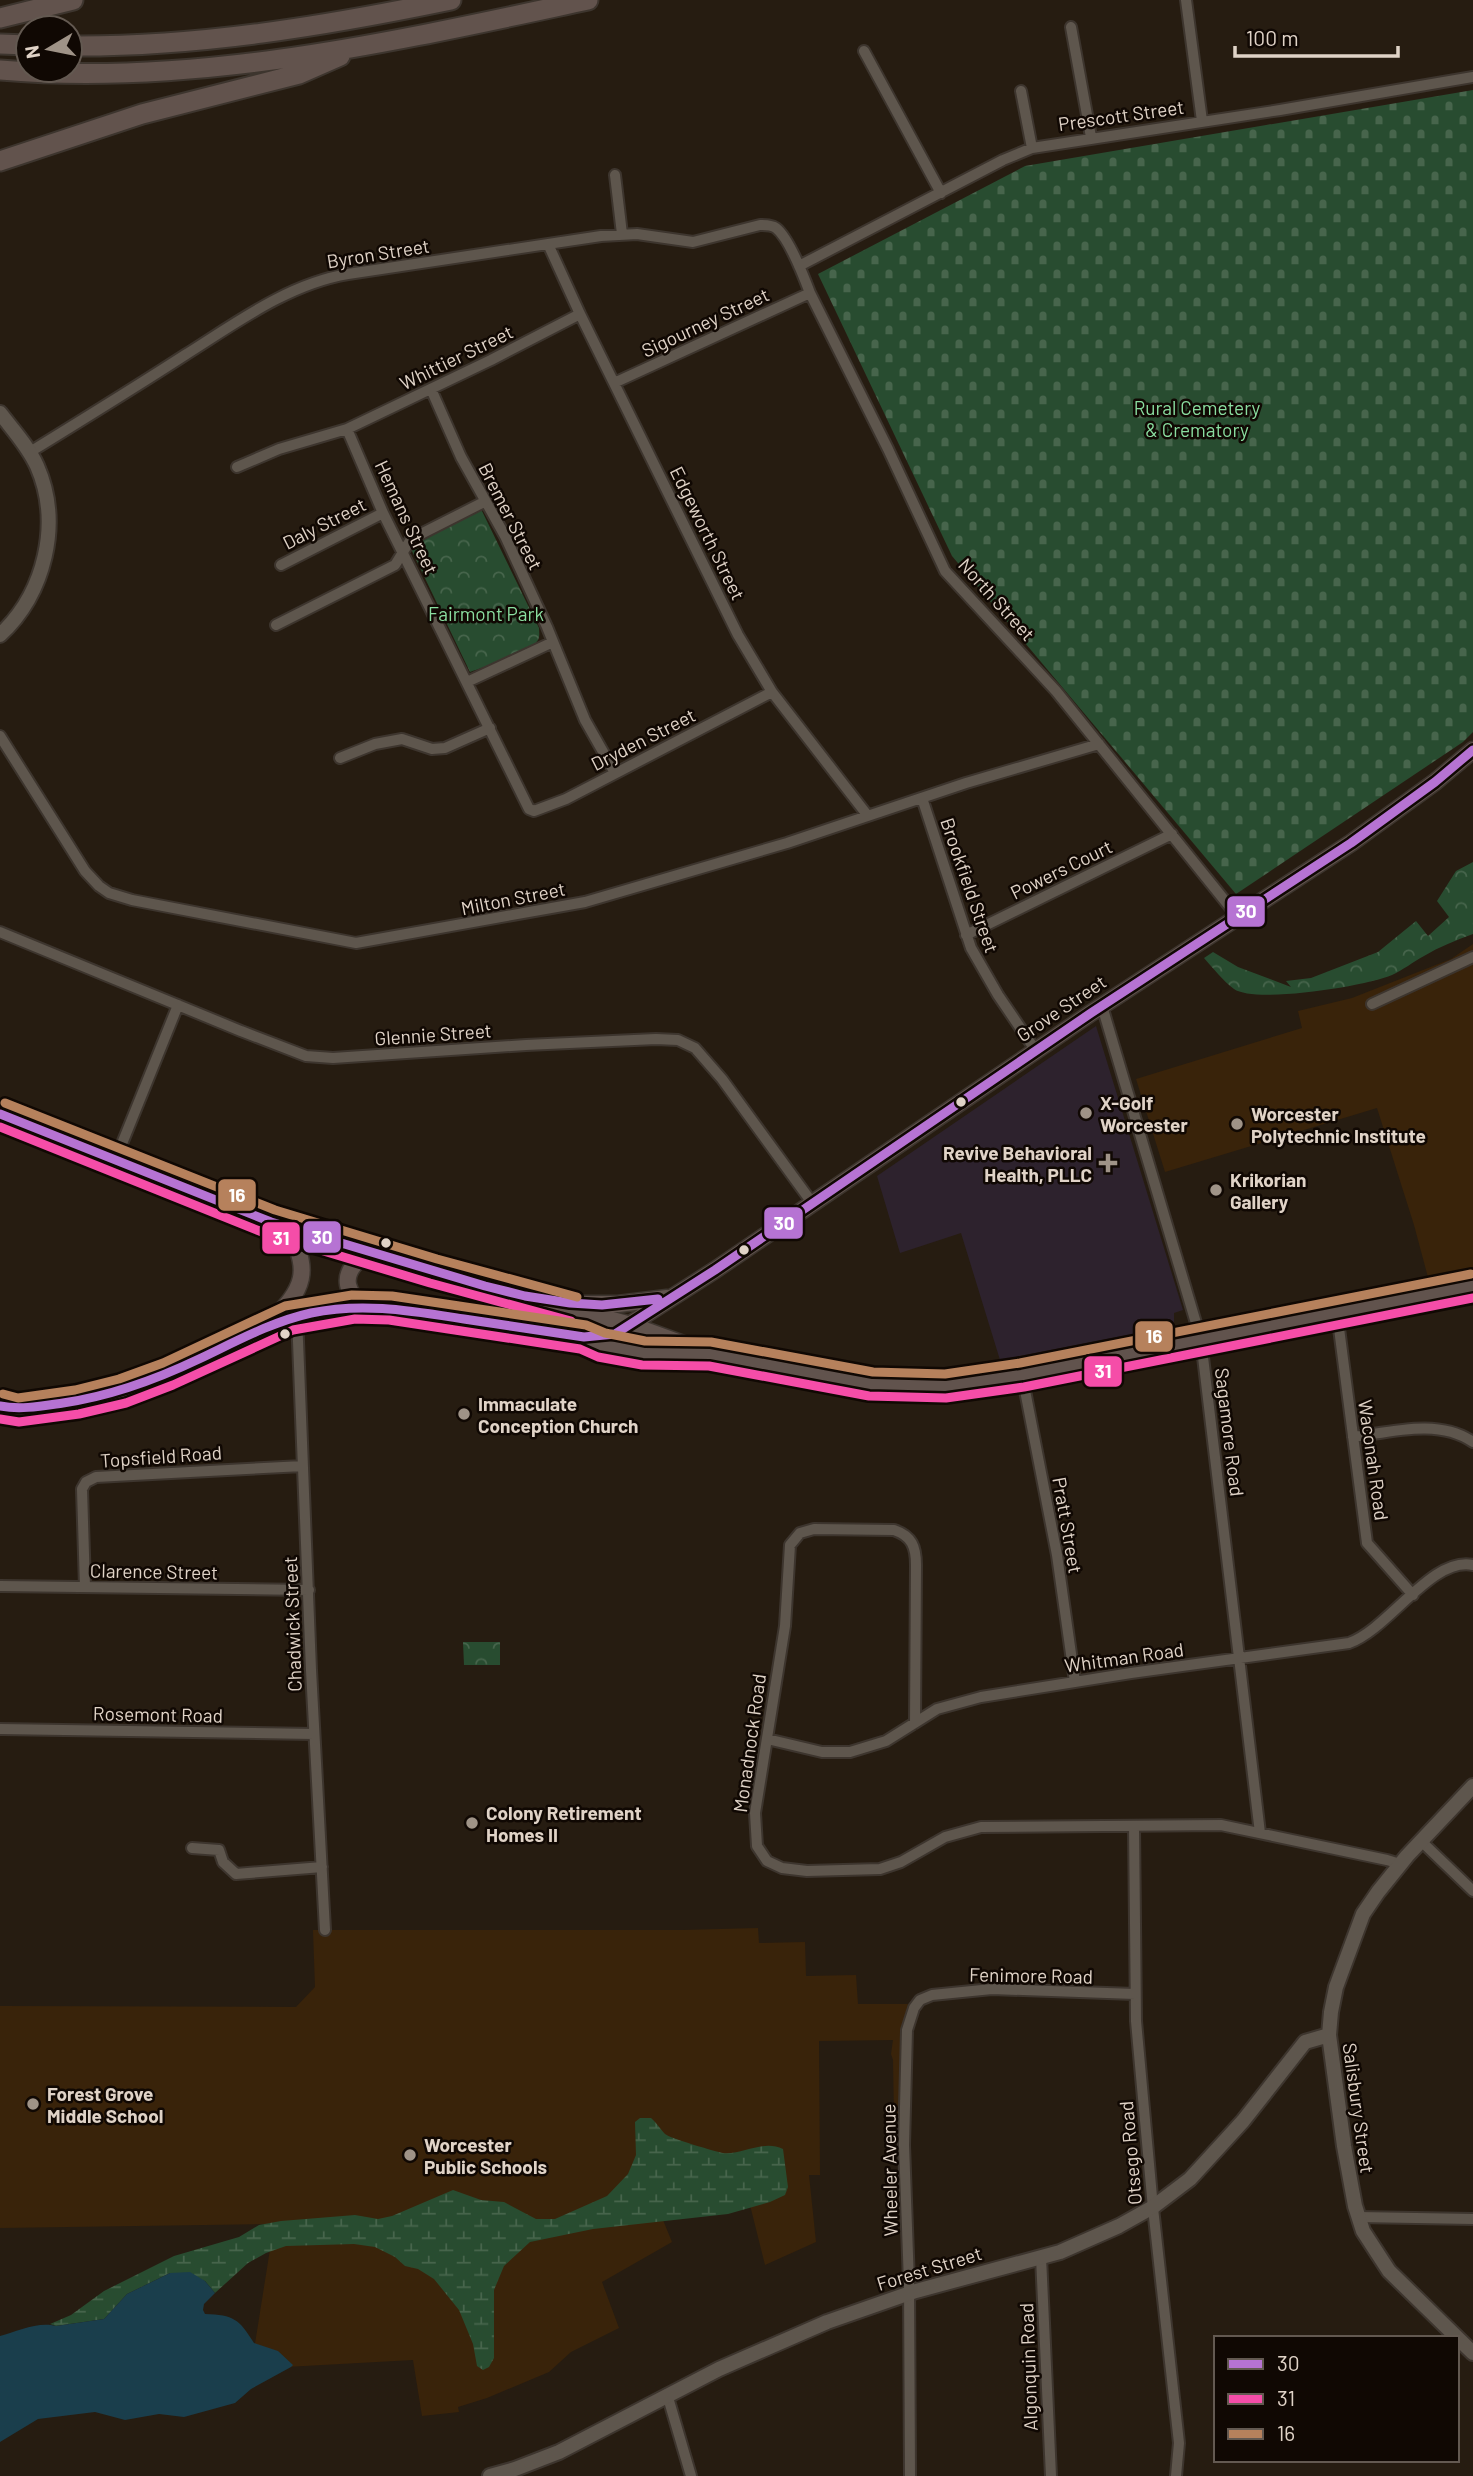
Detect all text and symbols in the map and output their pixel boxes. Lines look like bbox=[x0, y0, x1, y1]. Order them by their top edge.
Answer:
north arrow bbox=[14, 14, 84, 84]
scale bar bbox=[1235, 14, 1398, 58]
text: 100 m bbox=[1246, 25, 1299, 50]
text: N bbox=[19, 44, 44, 60]
street label: Prescott Street bbox=[1057, 95, 1185, 135]
street label: Byron Street bbox=[325, 234, 431, 272]
street label: Sigourney Street bbox=[638, 282, 772, 362]
street label: Whittier Street bbox=[396, 320, 516, 394]
park label: Rural Cemetery & Crematory bbox=[1134, 396, 1261, 441]
street label: Hemans Street bbox=[371, 456, 443, 578]
street label: Bremer Street bbox=[474, 459, 548, 573]
street label: Edgeworth Street bbox=[666, 463, 750, 603]
street label: Daly Street bbox=[279, 492, 369, 554]
street label: North Street bbox=[954, 553, 1040, 645]
park label: Fairmont Park bbox=[428, 602, 544, 625]
street label: Dryden Street bbox=[587, 703, 699, 775]
street label: Brookfield Street bbox=[936, 815, 1004, 955]
street label: Powers Court bbox=[1006, 834, 1116, 904]
street label: Milton Street bbox=[459, 877, 567, 919]
line badge: 30 bbox=[1226, 895, 1266, 928]
text: 30 bbox=[1235, 899, 1257, 922]
street label: Grove Street bbox=[1012, 970, 1110, 1046]
street label: Glennie Street bbox=[374, 1018, 492, 1050]
place label: X-Golf Worcester bbox=[1100, 1091, 1188, 1136]
unlabelled marker bbox=[954, 1095, 968, 1109]
place label: Worcester Polytechnic Institute bbox=[1251, 1102, 1426, 1147]
marker: X-Golf Worcester bbox=[1078, 1105, 1094, 1121]
marker: Worcester Polytechnic Institute bbox=[1229, 1116, 1245, 1132]
place label: Revive Behavioral Health, PLLC bbox=[943, 1141, 1092, 1186]
marker: Revive Behavioral Health, PLLC bbox=[1098, 1153, 1118, 1173]
place label: Krikorian Gallery bbox=[1230, 1168, 1306, 1213]
line badge: 16 bbox=[217, 1178, 257, 1212]
marker: Krikorian Gallery bbox=[1208, 1182, 1224, 1198]
text: 16 bbox=[229, 1183, 245, 1206]
line badge: 30 bbox=[763, 1206, 804, 1240]
text: 30 bbox=[773, 1211, 795, 1234]
line badge: 30 bbox=[302, 1220, 342, 1254]
line badge: 31 bbox=[261, 1221, 301, 1255]
text: 30 bbox=[311, 1225, 333, 1248]
text: 31 bbox=[273, 1226, 289, 1249]
unlabelled marker bbox=[379, 1236, 393, 1250]
unlabelled marker bbox=[737, 1243, 751, 1257]
line badge: 16 bbox=[1134, 1320, 1174, 1353]
text: 16 bbox=[1146, 1324, 1162, 1347]
unlabelled marker bbox=[278, 1327, 292, 1341]
line badge: 31 bbox=[1083, 1355, 1123, 1388]
text: 31 bbox=[1095, 1359, 1111, 1382]
street label: Sagamore Road bbox=[1211, 1366, 1249, 1498]
place label: Immaculate Conception Church bbox=[478, 1392, 638, 1437]
street label: Waconah Road bbox=[1354, 1398, 1394, 1522]
marker: Immaculate Conception Church bbox=[456, 1406, 472, 1422]
street label: Topsfield Road bbox=[99, 1440, 223, 1472]
street label: Pratt Street bbox=[1048, 1475, 1088, 1575]
street label: Chadwick Street bbox=[278, 1556, 306, 1692]
street label: Clarence Street bbox=[90, 1558, 218, 1584]
street label: Whitman Road bbox=[1063, 1637, 1185, 1677]
street label: Monadnock Road bbox=[728, 1672, 770, 1814]
street label: Rosemont Road bbox=[93, 1701, 223, 1727]
place label: Colony Retirement Homes II bbox=[486, 1801, 642, 1846]
marker: Colony Retirement Homes II bbox=[464, 1815, 480, 1831]
street label: Fenimore Road bbox=[969, 1962, 1093, 1988]
street label: Salisbury Street bbox=[1338, 2041, 1380, 2175]
place label: Forest Grove Middle School bbox=[47, 2082, 163, 2127]
marker: Forest Grove Middle School bbox=[25, 2096, 41, 2112]
street label: Otsego Road bbox=[1114, 2100, 1146, 2206]
street label: Wheeler Avenue bbox=[876, 2103, 902, 2237]
place label: Worcester Public Schools bbox=[424, 2133, 547, 2178]
marker: Worcester Public Schools bbox=[402, 2147, 418, 2163]
street label: Forest Street bbox=[874, 2241, 984, 2295]
street label: Algonquin Road bbox=[1014, 2303, 1042, 2431]
legend bbox=[1214, 2336, 1459, 2462]
text: 30 bbox=[1277, 2350, 1300, 2375]
text: 31 bbox=[1277, 2385, 1295, 2410]
text: 16 bbox=[1277, 2420, 1295, 2445]

